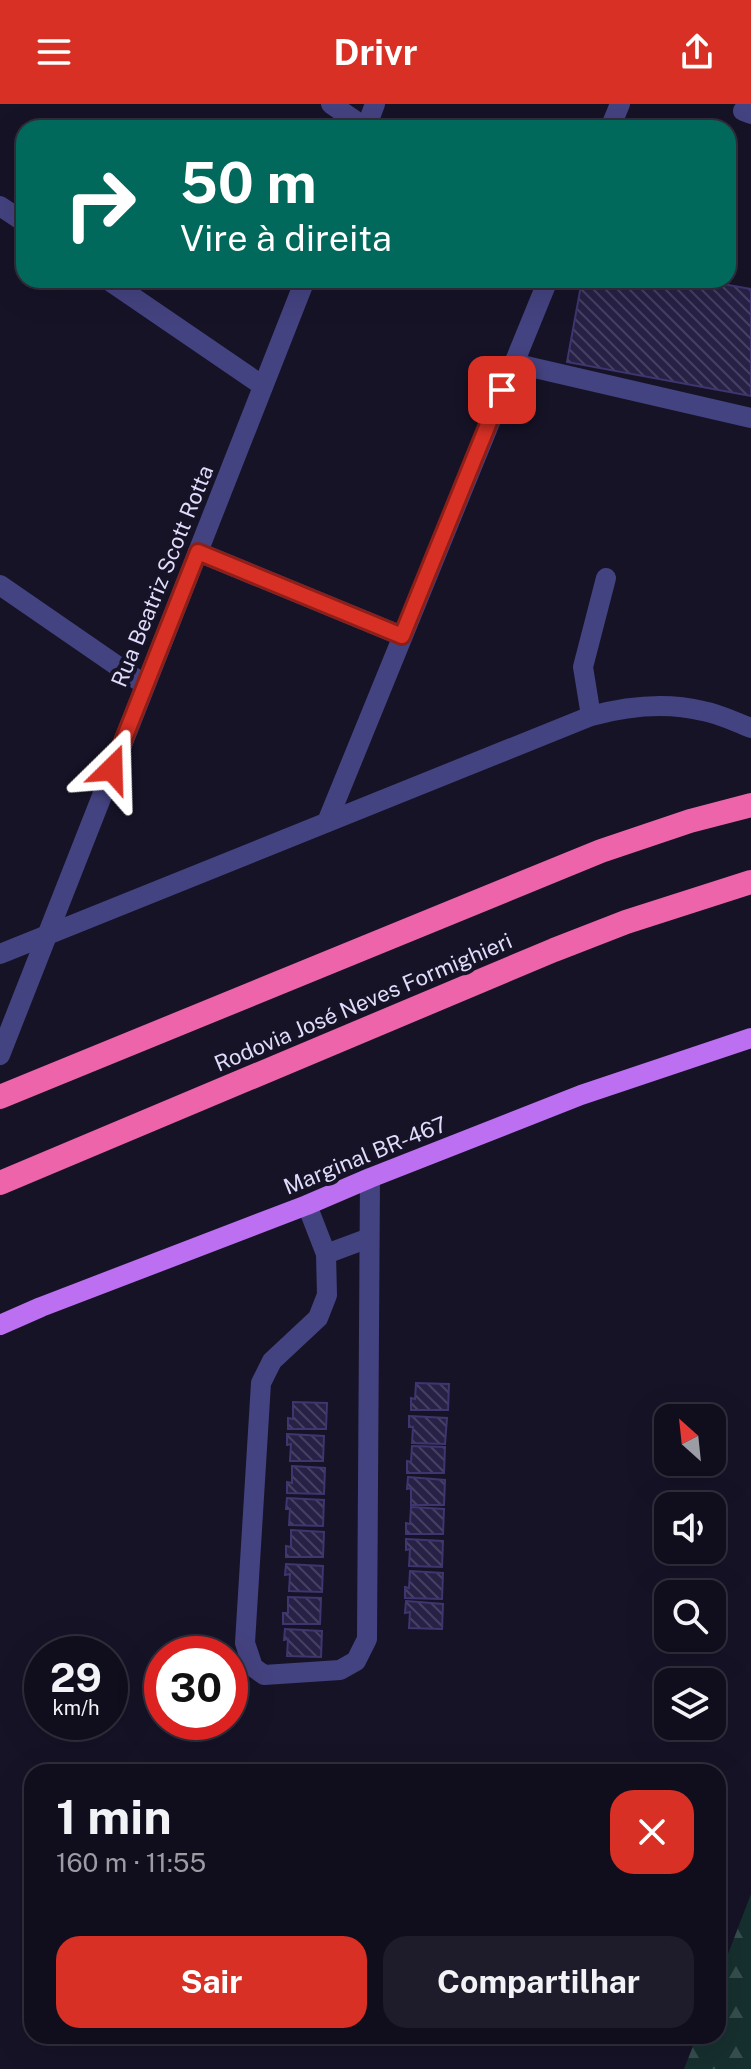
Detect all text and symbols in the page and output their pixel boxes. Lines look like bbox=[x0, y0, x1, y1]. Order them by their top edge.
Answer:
icon: menu bbox=[32, 30, 76, 74]
icon: share bbox=[675, 30, 719, 74]
text: Drivr bbox=[334, 31, 417, 73]
text: 50 m bbox=[180, 150, 317, 216]
icon: right bbox=[48, 152, 152, 256]
text: Vire à direita bbox=[180, 217, 392, 259]
pin bbox=[468, 356, 536, 424]
icon: arrive bbox=[480, 368, 524, 412]
street label: Rua Beatriz Scott Rotta bbox=[106, 461, 218, 691]
position arrow bbox=[70, 727, 154, 811]
street label: Rodovia José Neves Formighieri bbox=[210, 927, 516, 1077]
street label: Marginal BR-467 bbox=[280, 1110, 450, 1200]
north arrow bbox=[654, 1404, 726, 1476]
map controls bbox=[654, 1404, 726, 1740]
button: sound bbox=[654, 1492, 726, 1564]
button: search bbox=[654, 1580, 726, 1652]
speed limit sign: 30 bbox=[144, 1636, 248, 1740]
text: 29 bbox=[50, 1654, 102, 1701]
button: layers bbox=[654, 1668, 726, 1740]
text: km/h bbox=[52, 1696, 100, 1720]
text: 1 min bbox=[56, 1788, 172, 1845]
button: close bbox=[610, 1790, 694, 1874]
text: 160 m · 11:55 bbox=[56, 1847, 206, 1878]
button: Sair bbox=[56, 1936, 367, 2028]
button: Compartilhar bbox=[383, 1936, 694, 2028]

